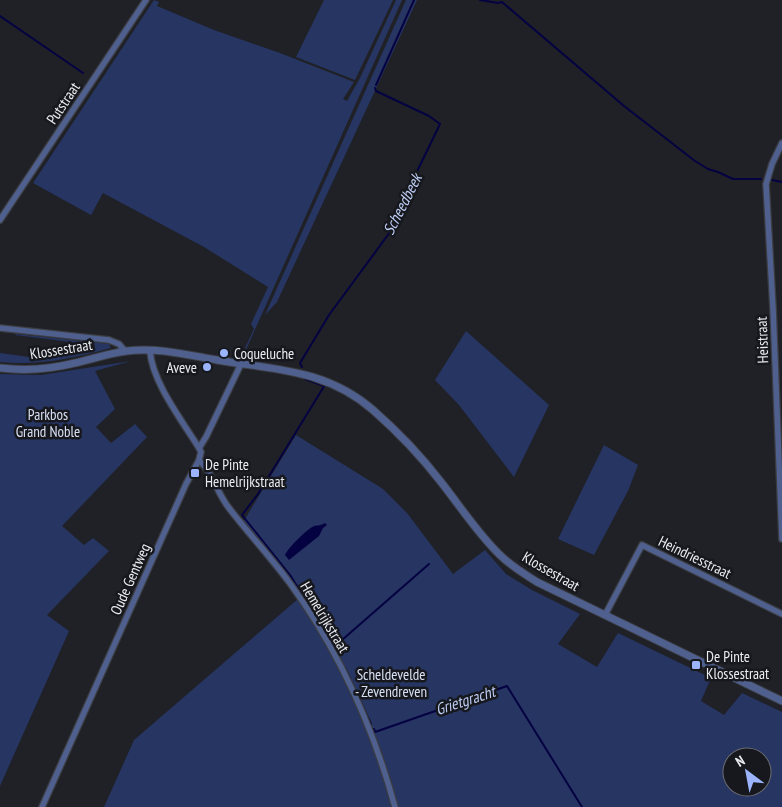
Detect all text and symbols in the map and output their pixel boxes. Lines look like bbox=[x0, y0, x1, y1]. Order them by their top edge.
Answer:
street label: Putstraat bbox=[42, 78, 84, 128]
water label: Scheedbeek bbox=[378, 169, 427, 238]
street label: Heistraat bbox=[752, 316, 772, 364]
street label: Klossestraat bbox=[28, 335, 94, 363]
place label: Coqueluche bbox=[234, 344, 294, 363]
marker: Coqueluche bbox=[218, 347, 230, 359]
place label: Aveve bbox=[167, 358, 197, 377]
marker: Aveve bbox=[201, 361, 213, 373]
park label: Parkbos Grand Noble bbox=[16, 405, 80, 441]
place label: De Pinte Hemelrijkstraat bbox=[205, 455, 285, 491]
marker: De Pinte Hemelrijkstraat bbox=[189, 467, 201, 479]
street label: Heindriesstraat bbox=[655, 531, 735, 583]
street label: Oude Gentweg bbox=[106, 540, 154, 618]
street label: Klossestraat bbox=[519, 547, 583, 595]
street label: Hemelrijkstraat bbox=[296, 578, 354, 656]
place label: De Pinte Klossestraat bbox=[706, 647, 769, 683]
marker: De Pinte Klossestraat bbox=[690, 659, 702, 671]
park label: Scheldevelde - Zevendreven bbox=[355, 665, 427, 701]
water label: Grietgracht bbox=[433, 681, 499, 719]
north arrow bbox=[722, 747, 772, 797]
text: N bbox=[732, 751, 748, 771]

